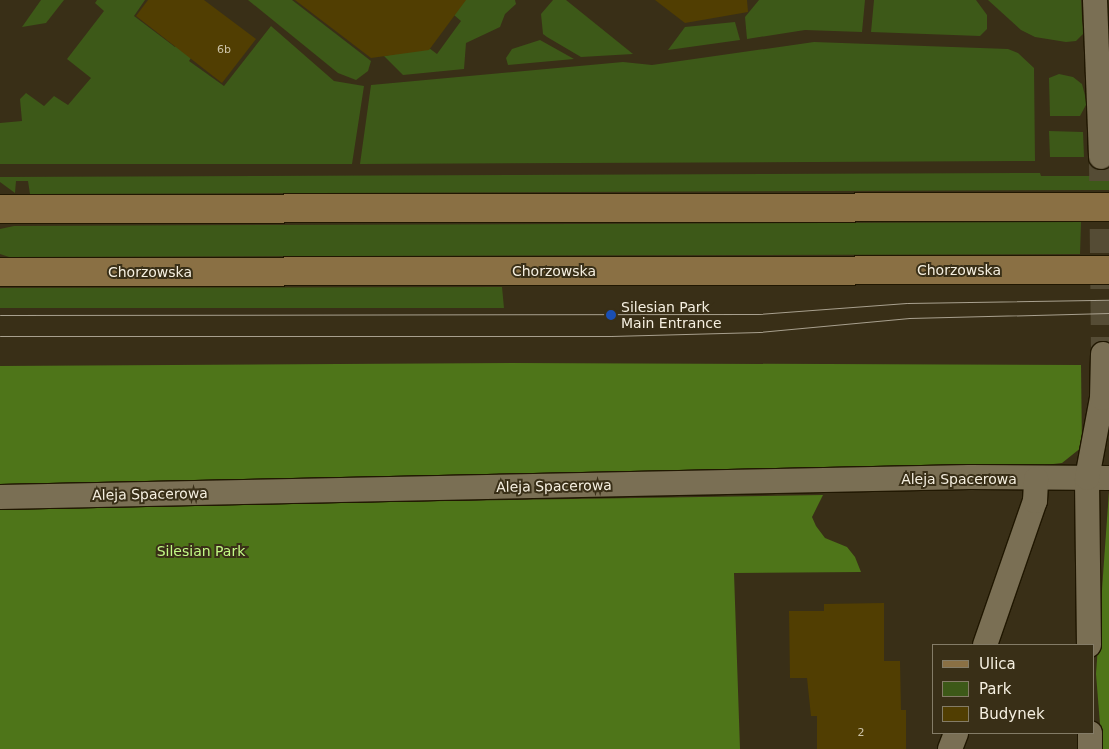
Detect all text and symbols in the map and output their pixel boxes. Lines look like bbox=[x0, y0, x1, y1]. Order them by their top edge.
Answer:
house number: 6b bbox=[217, 43, 231, 57]
street label: Chorzowska bbox=[917, 262, 1001, 278]
street label: Chorzowska bbox=[512, 263, 596, 279]
street label: Chorzowska bbox=[108, 264, 192, 280]
place label: Silesian Park Main Entrance bbox=[621, 299, 722, 332]
marker: Silesian Park Main Entrance bbox=[605, 309, 617, 321]
street label: Aleja Spacerowa bbox=[901, 471, 1017, 487]
street label: Aleja Spacerowa bbox=[496, 477, 612, 495]
street label: Aleja Spacerowa bbox=[92, 485, 208, 503]
park label: Silesian Park bbox=[157, 543, 245, 559]
legend bbox=[932, 644, 1094, 734]
text: Ulica bbox=[979, 655, 1016, 673]
text: Park bbox=[979, 680, 1011, 698]
text: Budynek bbox=[979, 705, 1045, 723]
house number: 2 bbox=[858, 726, 864, 740]

